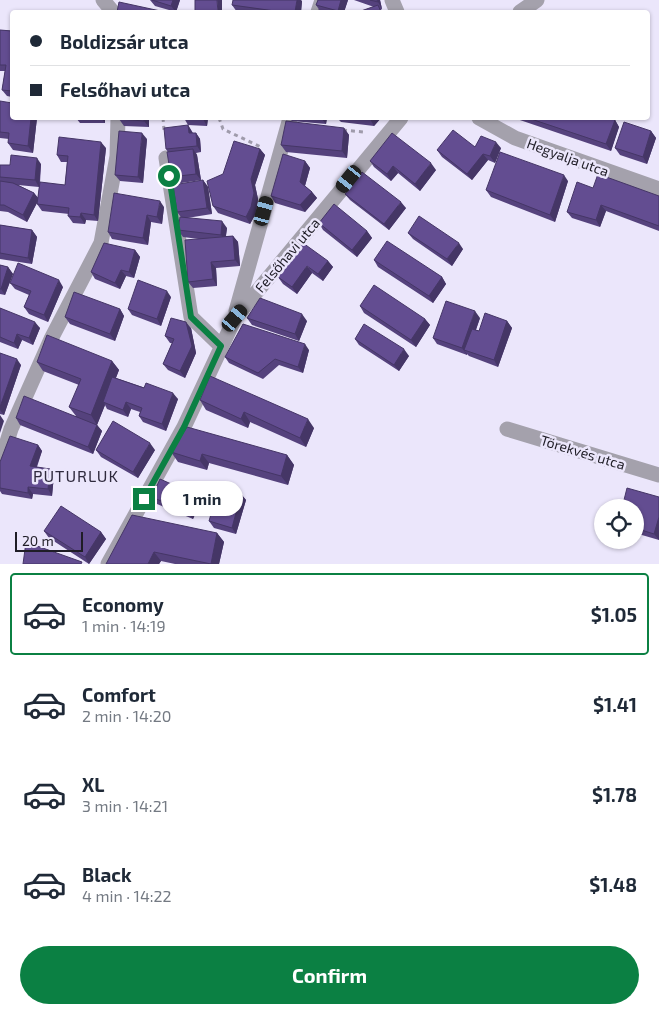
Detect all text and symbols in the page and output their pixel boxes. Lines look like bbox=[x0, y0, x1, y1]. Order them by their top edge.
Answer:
text: Boldizsár utca bbox=[60, 30, 189, 53]
text: Felsőhavi utca bbox=[60, 78, 190, 101]
street label: Hegyalja utca bbox=[525, 134, 611, 180]
car bbox=[333, 163, 364, 195]
route start bbox=[158, 165, 180, 187]
car bbox=[252, 195, 275, 227]
street label: Felsőhavi utca bbox=[251, 214, 323, 296]
car bbox=[219, 302, 250, 334]
street label: Törekvés utca bbox=[539, 431, 627, 473]
district label: PUTURLUK bbox=[33, 466, 119, 485]
callout: 1 min bbox=[162, 482, 244, 516]
route end bbox=[133, 488, 155, 510]
text: 1 min bbox=[183, 489, 221, 508]
map controls bbox=[594, 499, 644, 549]
button: locate bbox=[594, 499, 644, 549]
scale bar bbox=[15, 529, 82, 552]
text: 20 m bbox=[22, 532, 54, 549]
icon: car bbox=[22, 592, 67, 637]
text: Economy bbox=[82, 593, 164, 616]
text: $1.05 bbox=[591, 603, 637, 626]
text: 1 min · 14:19 bbox=[82, 616, 166, 635]
icon: car bbox=[22, 682, 67, 727]
text: Comfort bbox=[82, 683, 156, 706]
text: $1.41 bbox=[593, 693, 637, 716]
text: 2 min · 14:20 bbox=[82, 706, 171, 725]
icon: car bbox=[22, 772, 67, 817]
text: XL bbox=[82, 773, 104, 796]
text: $1.78 bbox=[592, 783, 637, 806]
text: 3 min · 14:21 bbox=[82, 796, 168, 815]
icon: car bbox=[22, 862, 67, 907]
text: Black bbox=[82, 863, 132, 886]
text: $1.48 bbox=[589, 873, 637, 896]
text: 4 min · 14:22 bbox=[82, 886, 172, 905]
button: Confirm bbox=[20, 946, 639, 1004]

